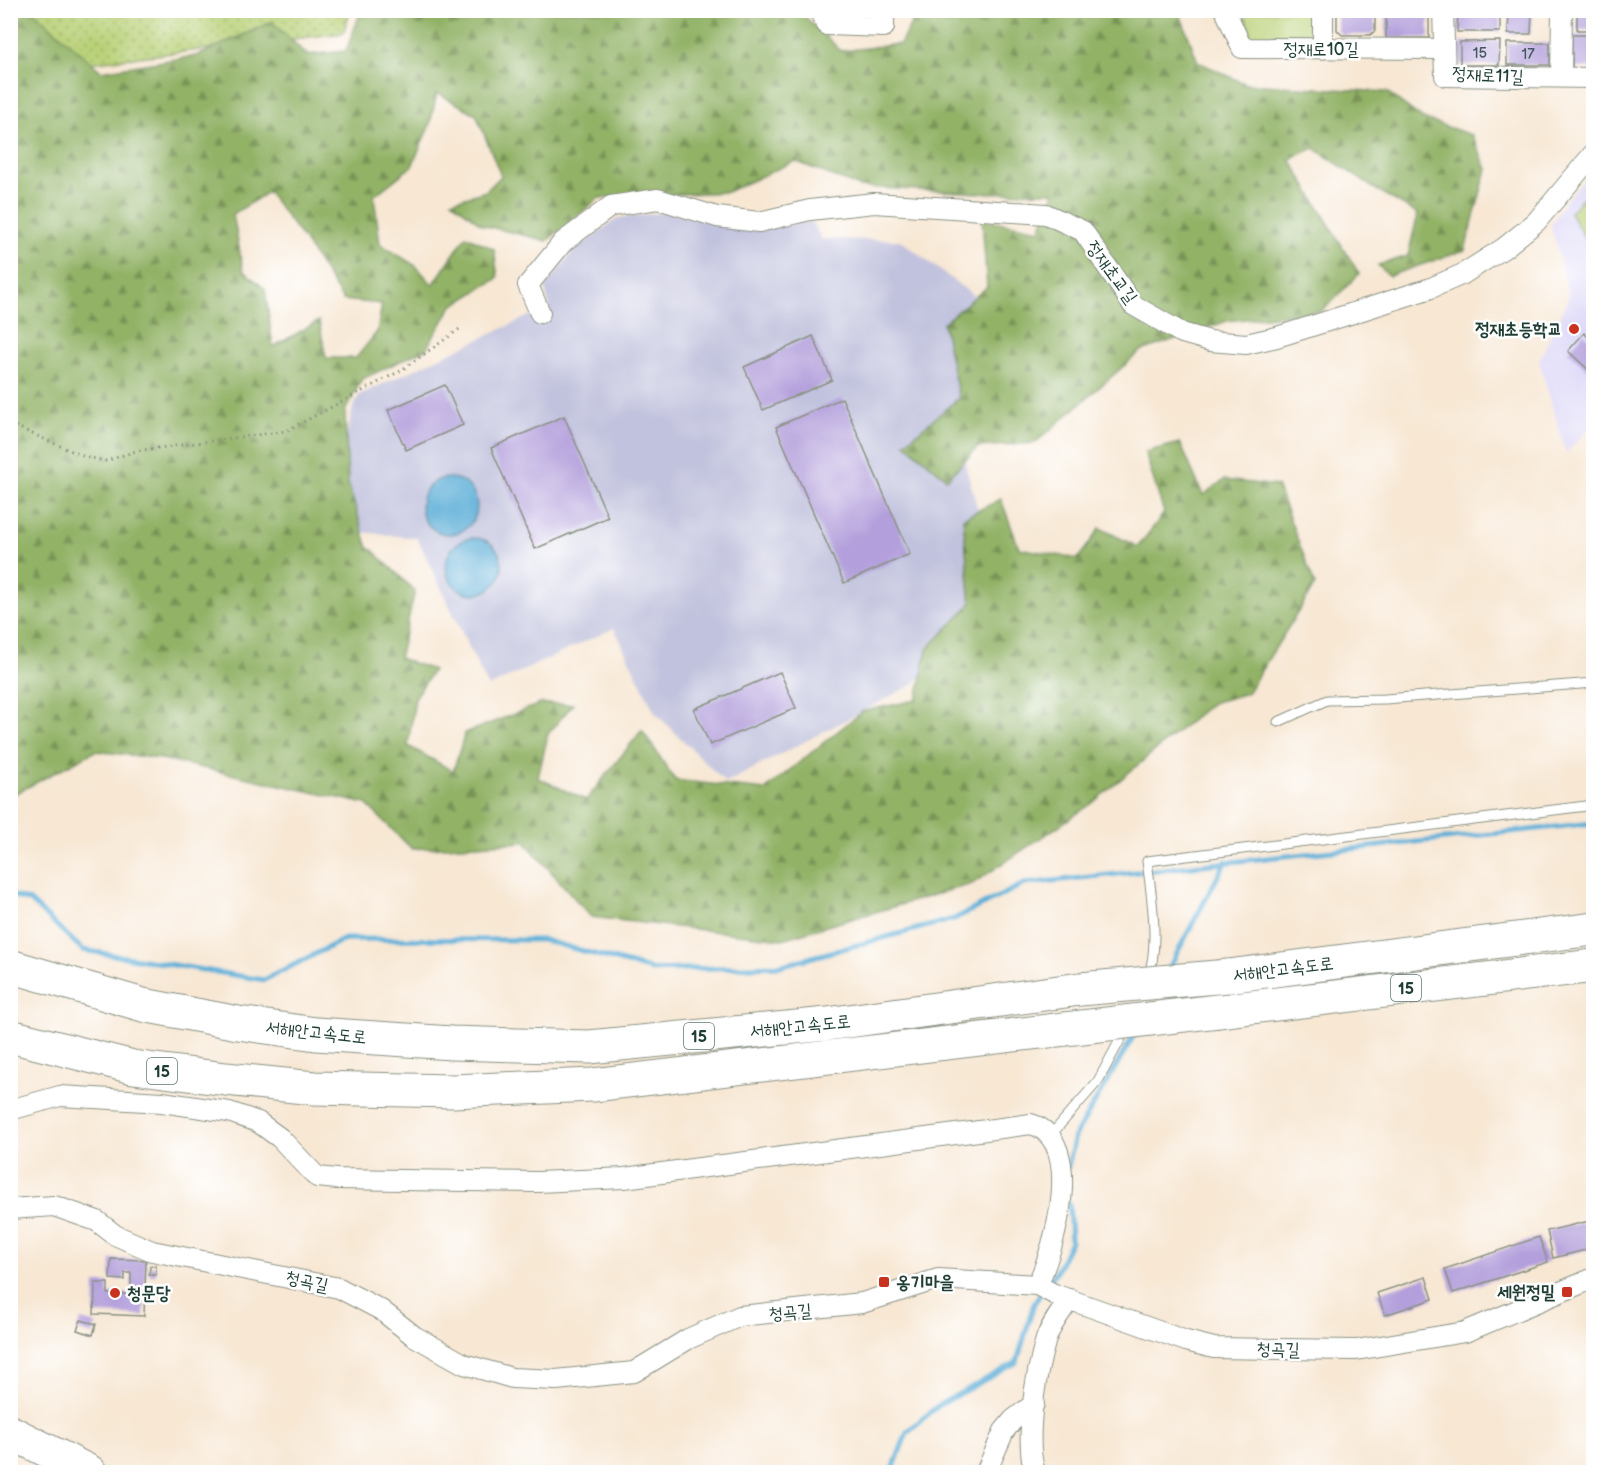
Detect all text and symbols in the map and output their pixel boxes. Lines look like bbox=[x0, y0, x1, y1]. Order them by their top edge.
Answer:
street label: 정재로10길 bbox=[1283, 39, 1359, 60]
house number: 15 bbox=[1473, 44, 1487, 63]
house number: 17 bbox=[1521, 45, 1535, 64]
street label: 정재로11길 bbox=[1452, 63, 1525, 88]
street label: 정재초교길 bbox=[1082, 237, 1142, 308]
place label: 정재초등학교 bbox=[1475, 319, 1562, 340]
marker: 정재초등학교 bbox=[1567, 322, 1581, 336]
street label: 서해안고속도로 bbox=[1231, 953, 1335, 986]
road number: 15 bbox=[1391, 975, 1421, 1001]
street label: 서해안고속도로 bbox=[749, 1011, 852, 1042]
street label: 서해안고속도로 bbox=[264, 1017, 367, 1048]
road number: 15 bbox=[684, 1023, 714, 1049]
road number: 15 bbox=[147, 1058, 177, 1084]
street label: 청곡길 bbox=[283, 1267, 331, 1296]
place label: 옹기마을 bbox=[896, 1272, 954, 1293]
marker: 옹기마을 bbox=[877, 1275, 891, 1289]
place label: 세원정밀 bbox=[1497, 1282, 1556, 1303]
place label: 청문당 bbox=[127, 1283, 171, 1304]
marker: 세원정밀 bbox=[1560, 1285, 1574, 1299]
marker: 청문당 bbox=[108, 1286, 122, 1300]
street label: 청곡길 bbox=[767, 1300, 813, 1325]
street label: 청곡길 bbox=[1256, 1339, 1300, 1360]

